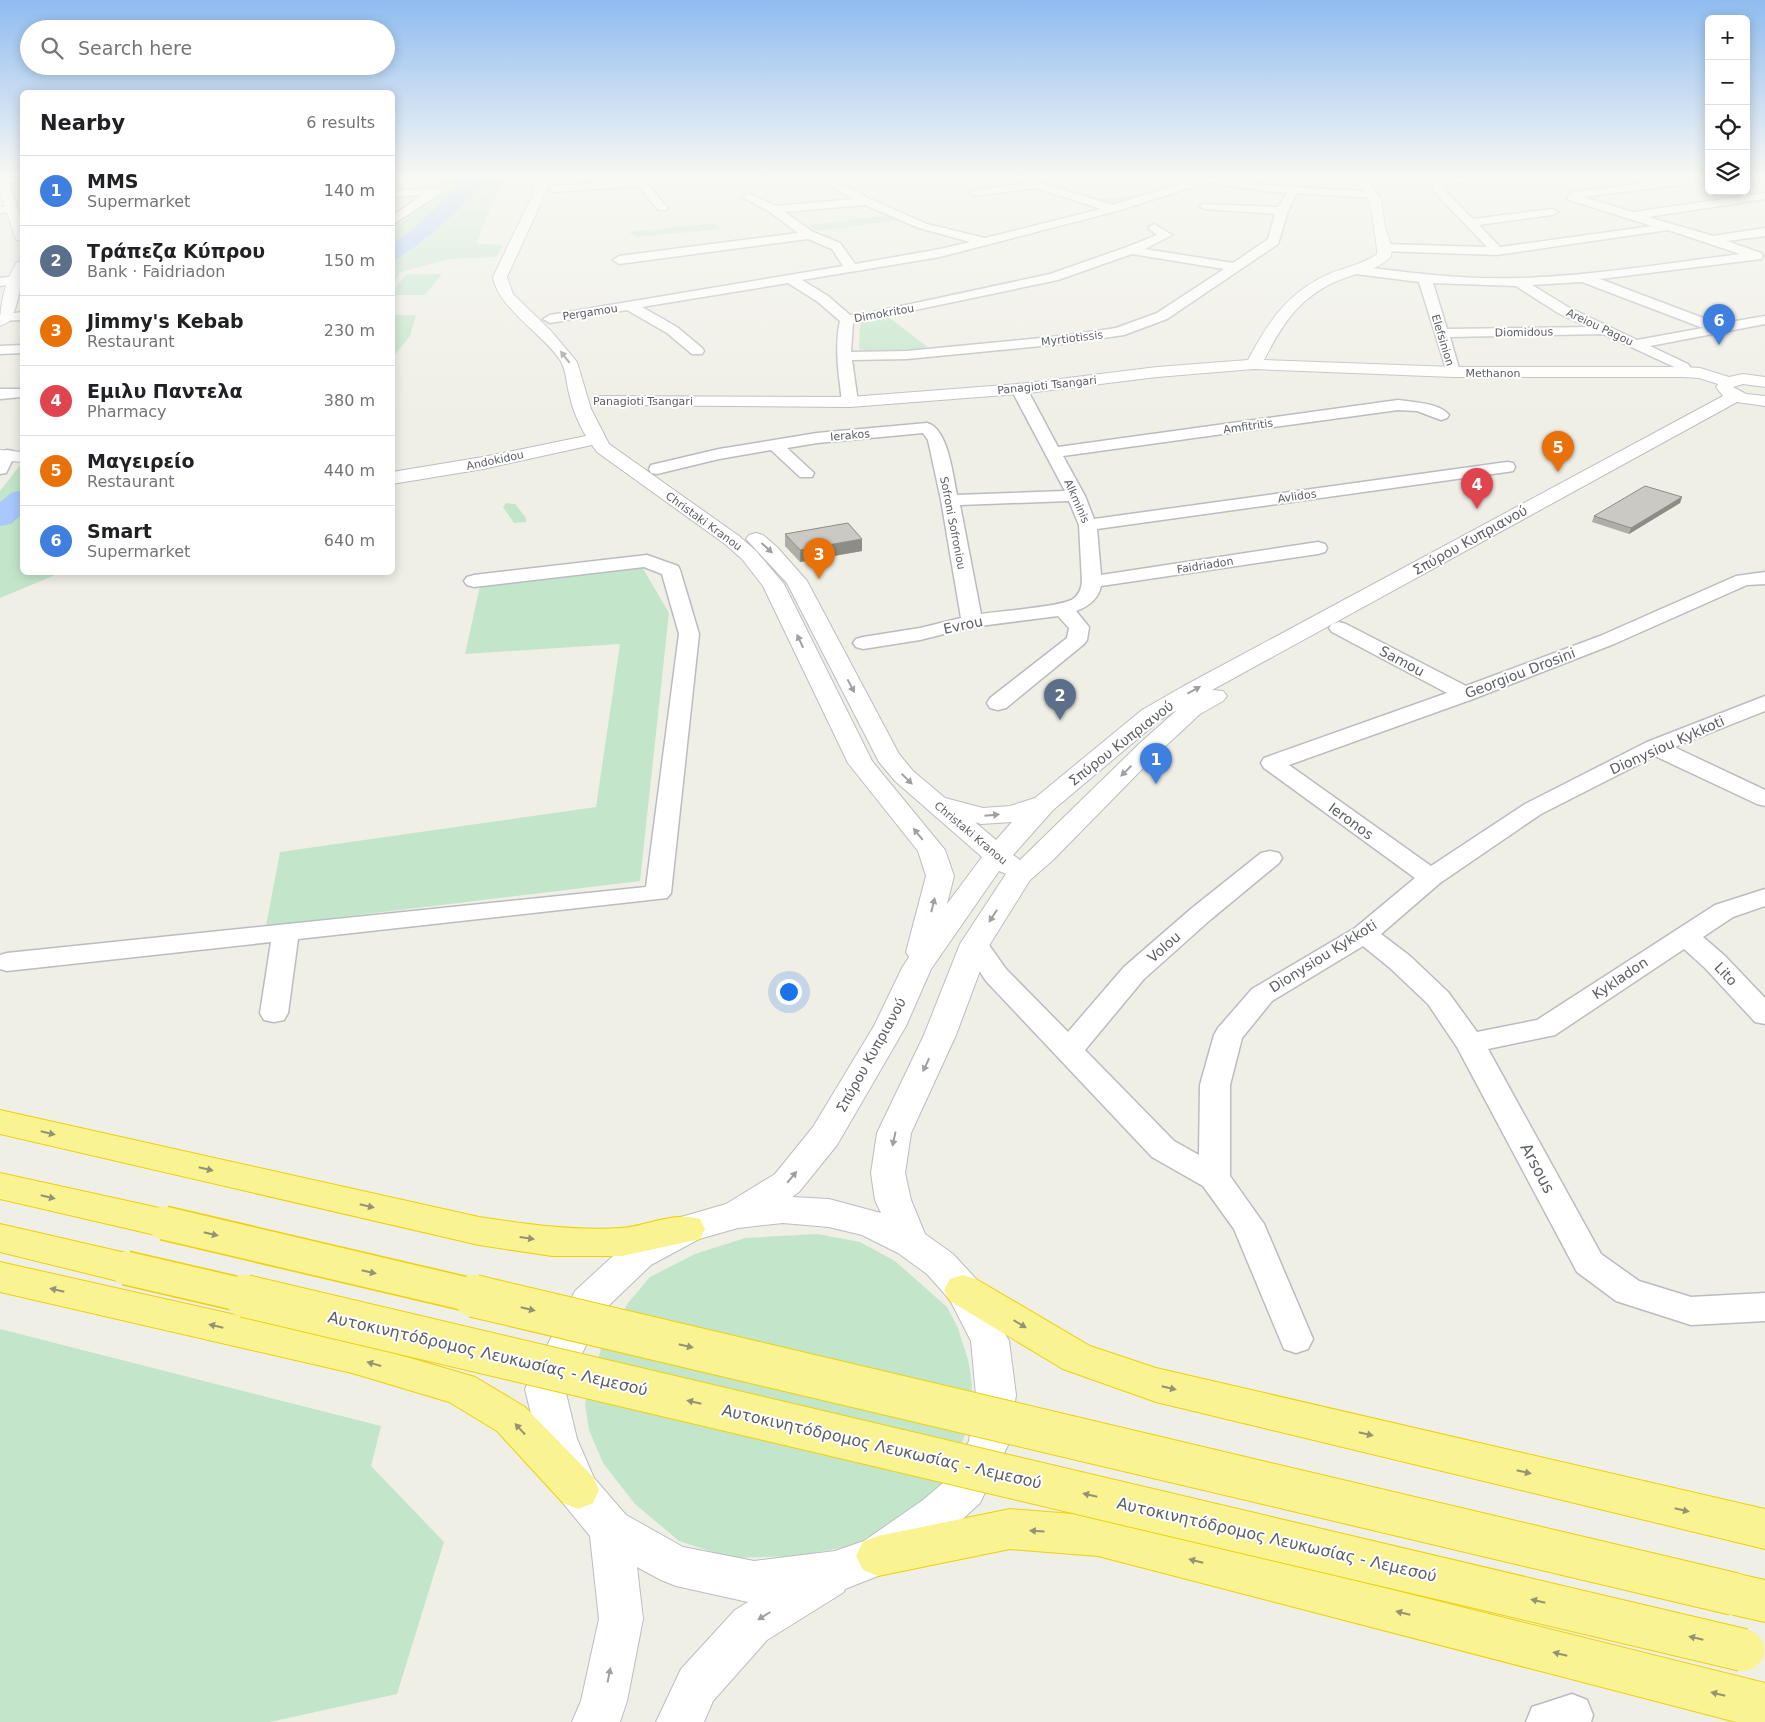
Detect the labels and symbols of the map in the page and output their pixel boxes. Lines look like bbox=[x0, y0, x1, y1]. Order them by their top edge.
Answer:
street label: Pergamou bbox=[562, 302, 618, 323]
street label: Dimokritou bbox=[853, 302, 915, 325]
pin: 6 bbox=[1703, 304, 1735, 345]
street label: Areiou Pagou bbox=[1564, 306, 1635, 349]
street label: Elefsinion bbox=[1429, 313, 1457, 367]
street label: Diomidous bbox=[1495, 325, 1554, 340]
street label: Myrtiotissis bbox=[1040, 328, 1104, 349]
one-way arrow bbox=[560, 350, 570, 364]
street label: Methanon bbox=[1466, 367, 1521, 380]
street label: Panagioti Tsangari bbox=[997, 374, 1097, 397]
street label: Panagioti Tsangari bbox=[593, 395, 693, 408]
street label: Amfitritis bbox=[1222, 417, 1274, 436]
street label: Ierakos bbox=[830, 427, 871, 444]
pin: 5 bbox=[1542, 431, 1574, 472]
street label: Andokidou bbox=[465, 448, 525, 473]
pin: 4 bbox=[1461, 468, 1493, 509]
street label: Sofroni Sofroniou bbox=[937, 475, 968, 571]
street label: Alkminis bbox=[1061, 477, 1092, 525]
street label: Avlidos bbox=[1277, 487, 1318, 506]
street label: Christaki Kranou bbox=[663, 489, 744, 553]
street label: Σπύρου Κυπριανού bbox=[1410, 502, 1530, 578]
pin: 3 bbox=[803, 538, 835, 579]
one-way arrow bbox=[761, 543, 773, 554]
street label: Faidriadon bbox=[1176, 555, 1234, 576]
street label: Evrou bbox=[942, 613, 984, 637]
one-way arrow bbox=[796, 634, 804, 648]
street label: Samou bbox=[1377, 643, 1427, 679]
street label: Georgiou Drosini bbox=[1463, 645, 1577, 701]
one-way arrow bbox=[847, 679, 855, 693]
pin: 2 bbox=[1044, 679, 1076, 720]
one-way arrow bbox=[1186, 686, 1201, 694]
street label: Σπύρου Κυπριανού bbox=[1065, 697, 1177, 789]
street label: Dionysiou Kykkoti bbox=[1607, 713, 1727, 777]
pin: 1 bbox=[1140, 743, 1172, 784]
one-way arrow bbox=[1120, 765, 1132, 777]
one-way arrow bbox=[901, 773, 913, 785]
street label: Christaki Kranou bbox=[932, 799, 1010, 868]
street label: Ieronos bbox=[1325, 799, 1377, 843]
one-way arrow bbox=[984, 811, 1000, 819]
one-way arrow bbox=[913, 827, 924, 840]
one-way arrow bbox=[929, 897, 937, 912]
one-way arrow bbox=[988, 909, 998, 922]
street label: Dionysiou Kykkoti bbox=[1266, 916, 1380, 996]
street label: Volou bbox=[1144, 928, 1184, 966]
street label: Kykladon bbox=[1589, 954, 1651, 1002]
street label: Lito bbox=[1711, 959, 1741, 989]
your location bbox=[776, 979, 802, 1005]
street label: Σπύρου Κυπριανού bbox=[833, 995, 909, 1115]
one-way arrow bbox=[922, 1058, 930, 1072]
one-way arrow bbox=[40, 1129, 55, 1137]
one-way arrow bbox=[890, 1131, 898, 1146]
street label: Arsous bbox=[1516, 1140, 1559, 1197]
one-way arrow bbox=[198, 1165, 214, 1173]
one-way arrow bbox=[786, 1171, 797, 1184]
one-way arrow bbox=[40, 1193, 55, 1201]
one-way arrow bbox=[360, 1202, 375, 1210]
one-way arrow bbox=[204, 1230, 219, 1238]
one-way arrow bbox=[519, 1235, 535, 1243]
one-way arrow bbox=[362, 1268, 377, 1276]
one-way arrow bbox=[49, 1286, 65, 1294]
one-way arrow bbox=[520, 1305, 535, 1313]
street label: Αυτοκινητόδρομος Λευκωσίας - Λεμεσού bbox=[326, 1307, 650, 1400]
one-way arrow bbox=[1014, 1320, 1027, 1329]
one-way arrow bbox=[207, 1322, 223, 1330]
one-way arrow bbox=[678, 1342, 693, 1350]
one-way arrow bbox=[366, 1359, 381, 1367]
one-way arrow bbox=[1161, 1384, 1176, 1392]
one-way arrow bbox=[686, 1398, 701, 1406]
street label: Αυτοκινητόδρομος Λευκωσίας - Λεμεσού bbox=[720, 1400, 1044, 1493]
one-way arrow bbox=[514, 1423, 526, 1435]
one-way arrow bbox=[1358, 1430, 1373, 1438]
one-way arrow bbox=[1517, 1468, 1532, 1476]
one-way arrow bbox=[1083, 1491, 1098, 1499]
street label: Αυτοκινητόδρομος Λευκωσίας - Λεμεσού bbox=[1115, 1493, 1439, 1586]
one-way arrow bbox=[1675, 1506, 1690, 1514]
one-way arrow bbox=[1029, 1527, 1045, 1535]
one-way arrow bbox=[1188, 1557, 1204, 1565]
one-way arrow bbox=[1530, 1597, 1545, 1605]
one-way arrow bbox=[1395, 1609, 1410, 1617]
one-way arrow bbox=[758, 1611, 771, 1621]
one-way arrow bbox=[1688, 1634, 1704, 1642]
one-way arrow bbox=[1553, 1649, 1568, 1657]
one-way arrow bbox=[605, 1668, 613, 1683]
one-way arrow bbox=[1710, 1690, 1725, 1698]

